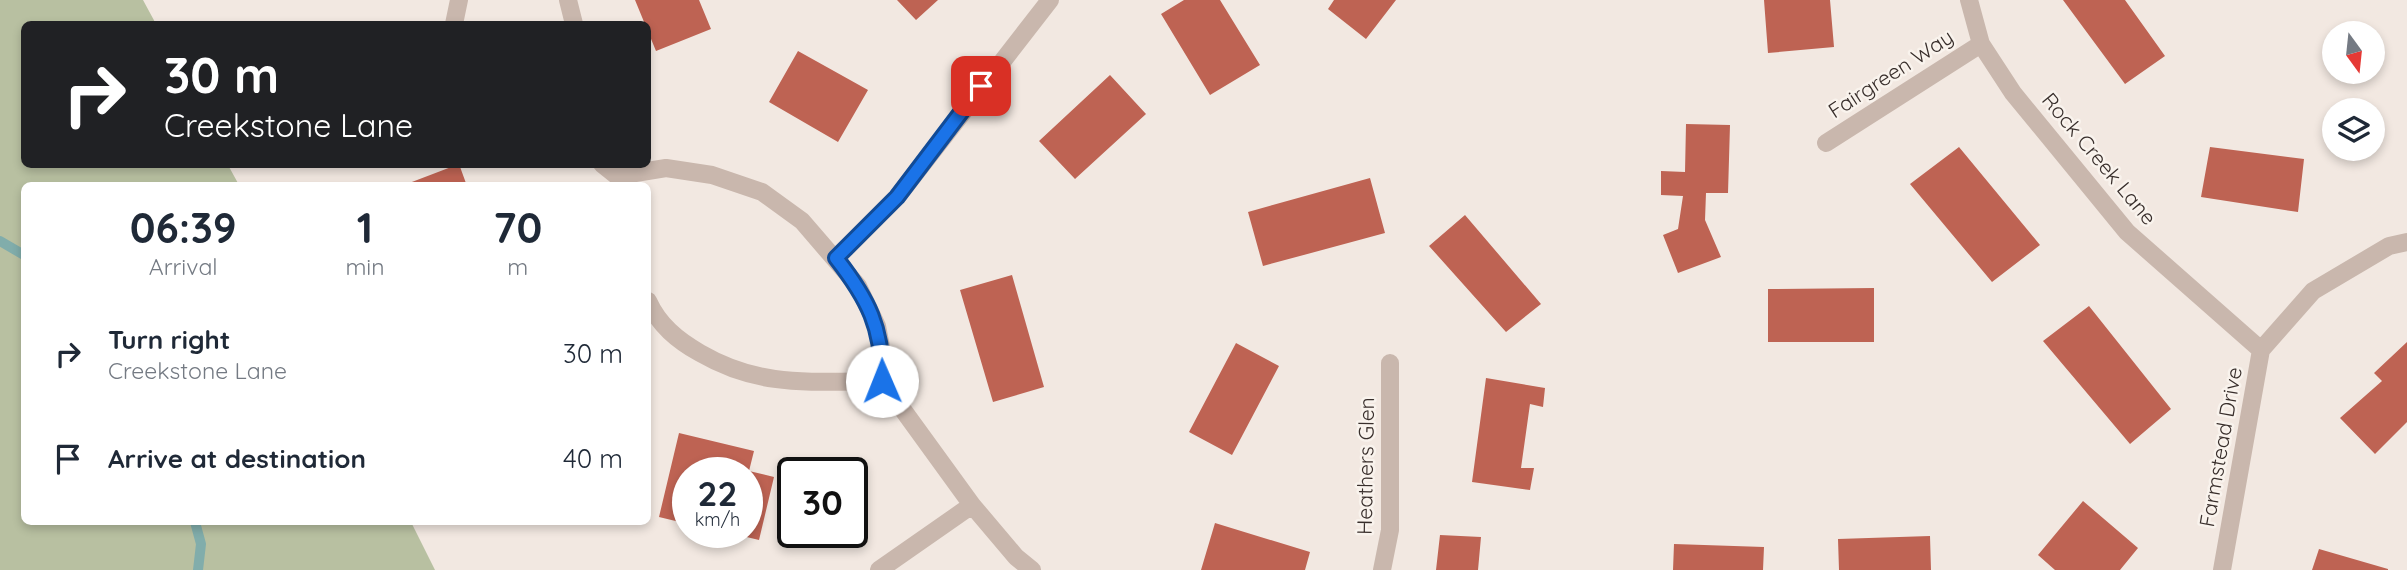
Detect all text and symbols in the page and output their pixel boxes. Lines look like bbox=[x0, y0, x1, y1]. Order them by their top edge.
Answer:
north arrow bbox=[2322, 21, 2385, 84]
map controls bbox=[2322, 21, 2385, 161]
street label: Fairgreen Way bbox=[1823, 23, 1958, 123]
text: 30 m bbox=[164, 44, 279, 105]
icon: right bbox=[49, 49, 140, 140]
pin bbox=[951, 56, 1011, 116]
icon: arrive bbox=[962, 67, 1000, 105]
street label: Rock Creek Lane bbox=[2037, 87, 2163, 230]
button: layers bbox=[2322, 98, 2385, 161]
text: Creekstone Lane bbox=[164, 105, 413, 145]
text: 06:39 bbox=[130, 201, 237, 254]
text: 1 bbox=[357, 201, 373, 254]
text: 70 bbox=[493, 201, 542, 254]
text: Arrival bbox=[149, 252, 218, 281]
text: min bbox=[345, 252, 385, 281]
text: m bbox=[507, 252, 528, 281]
text: Turn right bbox=[108, 323, 230, 356]
icon: right bbox=[49, 335, 87, 373]
text: 30 m bbox=[563, 337, 623, 370]
position arrow bbox=[845, 344, 919, 418]
text: Creekstone Lane bbox=[108, 356, 287, 385]
street label: Farmstead Drive bbox=[2193, 365, 2247, 529]
street label: Heathers Glen bbox=[1351, 397, 1379, 535]
icon: arrive bbox=[49, 440, 87, 478]
text: Arrive at destination bbox=[108, 442, 366, 475]
text: 40 m bbox=[563, 442, 623, 475]
speed limit sign: 30 bbox=[777, 457, 868, 548]
text: 22 bbox=[698, 471, 737, 515]
text: km/h bbox=[695, 508, 740, 531]

